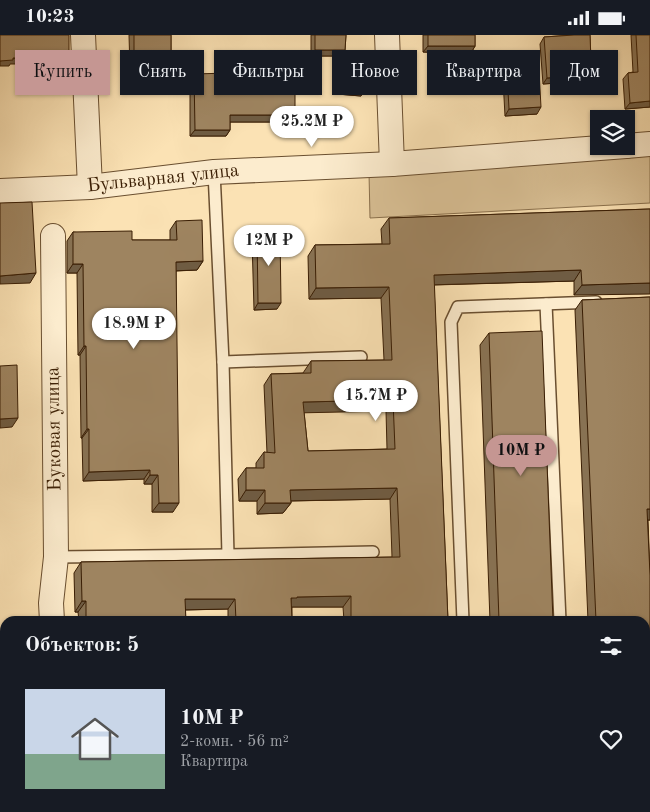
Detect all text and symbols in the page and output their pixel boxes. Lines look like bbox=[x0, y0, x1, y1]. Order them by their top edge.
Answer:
text: 10:23 bbox=[25, 8, 74, 27]
chip: Купить bbox=[15, 50, 110, 95]
chip: Снять bbox=[120, 50, 204, 95]
chip: Фильтры bbox=[214, 50, 322, 95]
chip: Новое bbox=[332, 50, 417, 95]
chip: Квартира bbox=[427, 50, 540, 95]
chip: Дом bbox=[550, 50, 618, 95]
pin: 25.2M ₽ bbox=[266, 105, 358, 148]
map controls bbox=[590, 110, 635, 155]
button: layers bbox=[590, 110, 635, 155]
text: 25.2M ₽ bbox=[281, 114, 343, 130]
street label: Бульварная улица bbox=[86, 162, 241, 196]
pin: 12M ₽ bbox=[234, 225, 304, 267]
text: 12M ₽ bbox=[245, 233, 293, 249]
pin: 18.9M ₽ bbox=[88, 307, 180, 350]
text: 18.9M ₽ bbox=[103, 316, 165, 332]
street label: Буковая улица bbox=[44, 366, 66, 492]
pin: 15.7M ₽ bbox=[330, 379, 422, 422]
text: 15.7M ₽ bbox=[345, 388, 407, 404]
pin: 10M ₽ bbox=[486, 435, 556, 477]
text: 10M ₽ bbox=[497, 443, 545, 459]
icon: filters bbox=[597, 632, 625, 660]
text: Объектов: 5 bbox=[25, 635, 139, 656]
text: 10M ₽ bbox=[180, 708, 244, 729]
icon: home bbox=[65, 709, 125, 769]
icon: heart bbox=[597, 725, 625, 753]
text: 2-комн. · 56 m² bbox=[180, 734, 289, 750]
text: Квартира bbox=[180, 754, 248, 770]

